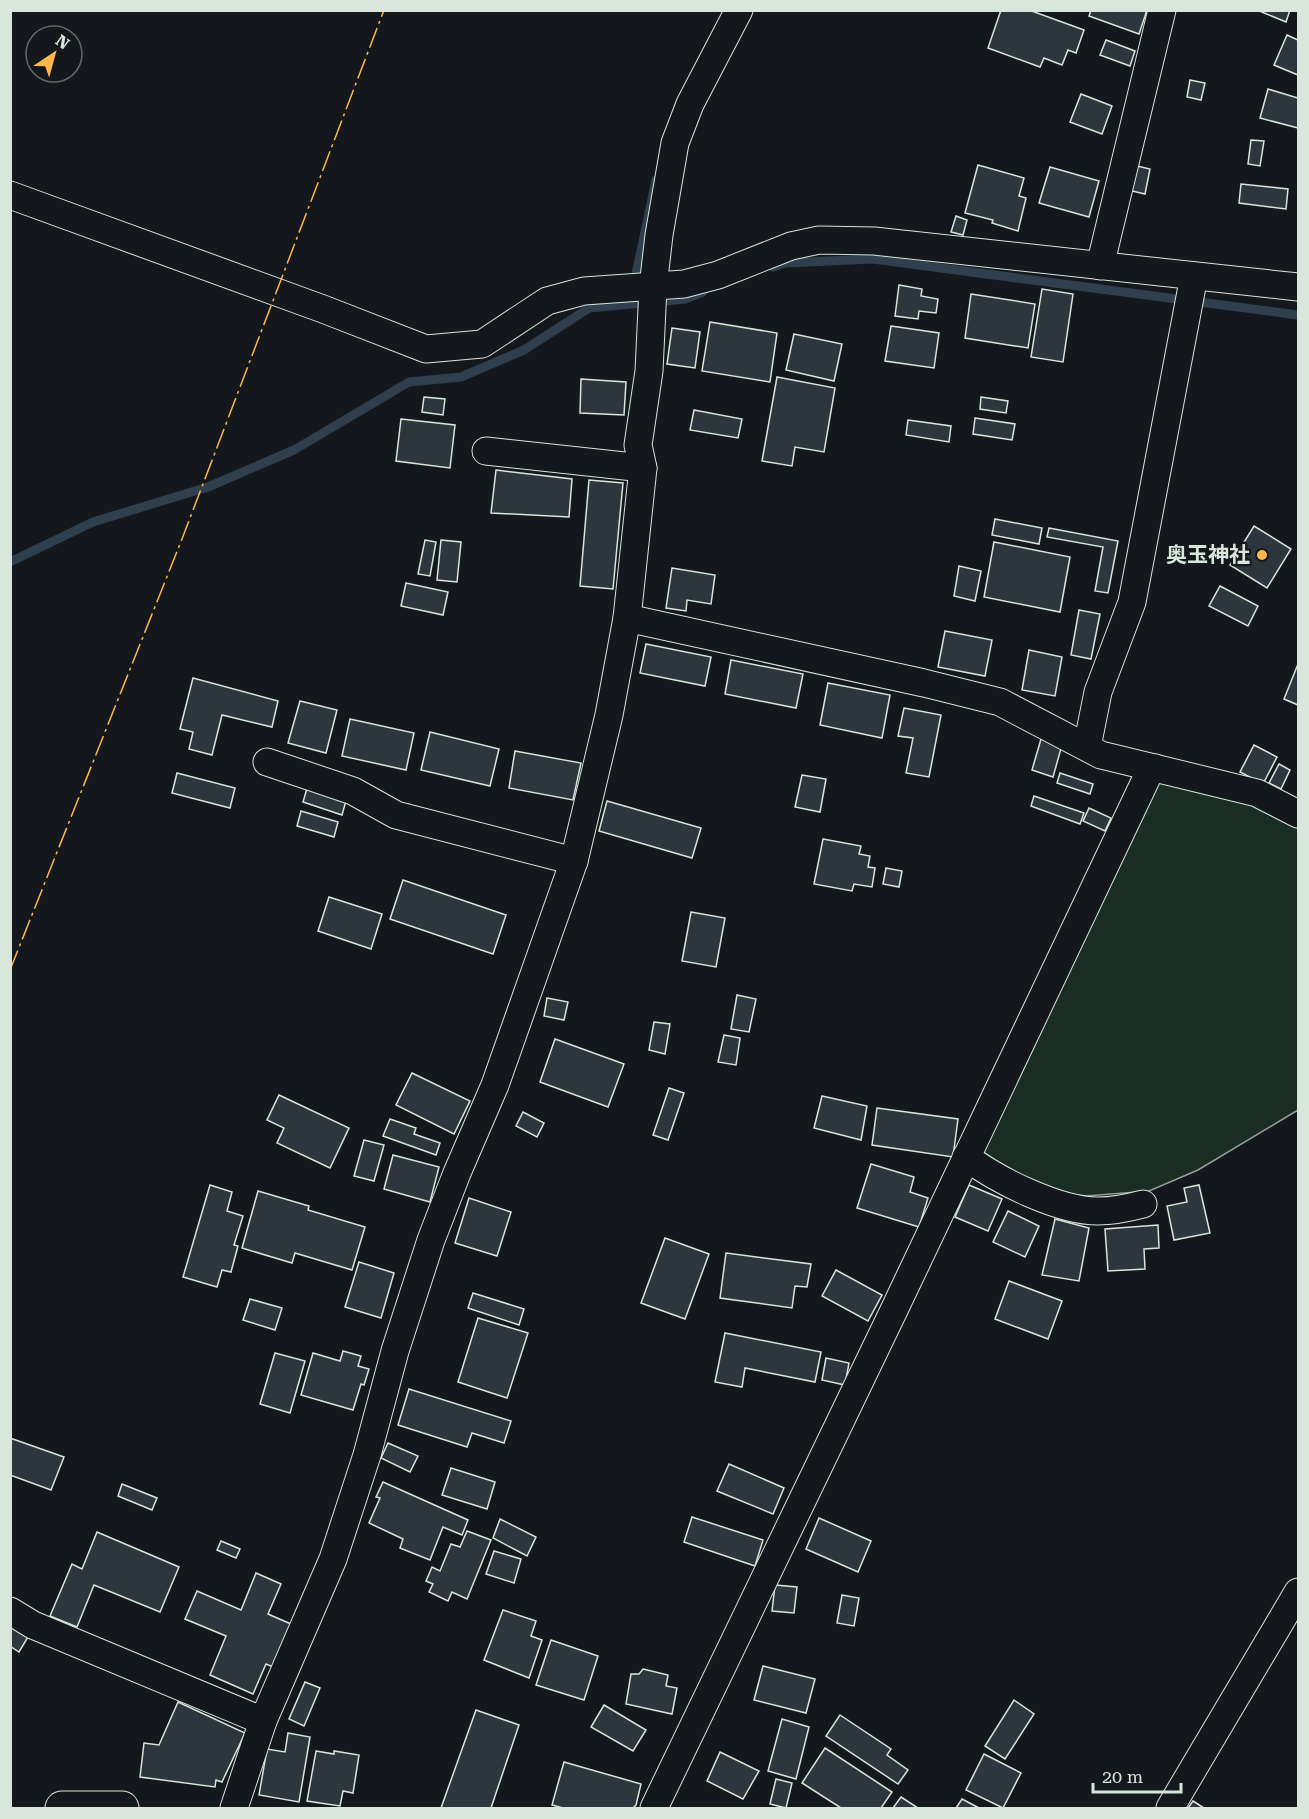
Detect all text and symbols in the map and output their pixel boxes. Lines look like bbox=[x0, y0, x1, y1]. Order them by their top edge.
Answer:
north arrow bbox=[24, 24, 84, 84]
text: N bbox=[52, 31, 73, 54]
place label: 奥玉神社 bbox=[1166, 543, 1250, 567]
marker: 奥玉神社 bbox=[1255, 548, 1269, 562]
scale bar bbox=[1093, 1756, 1182, 1794]
text: 20 m bbox=[1102, 1766, 1143, 1787]

